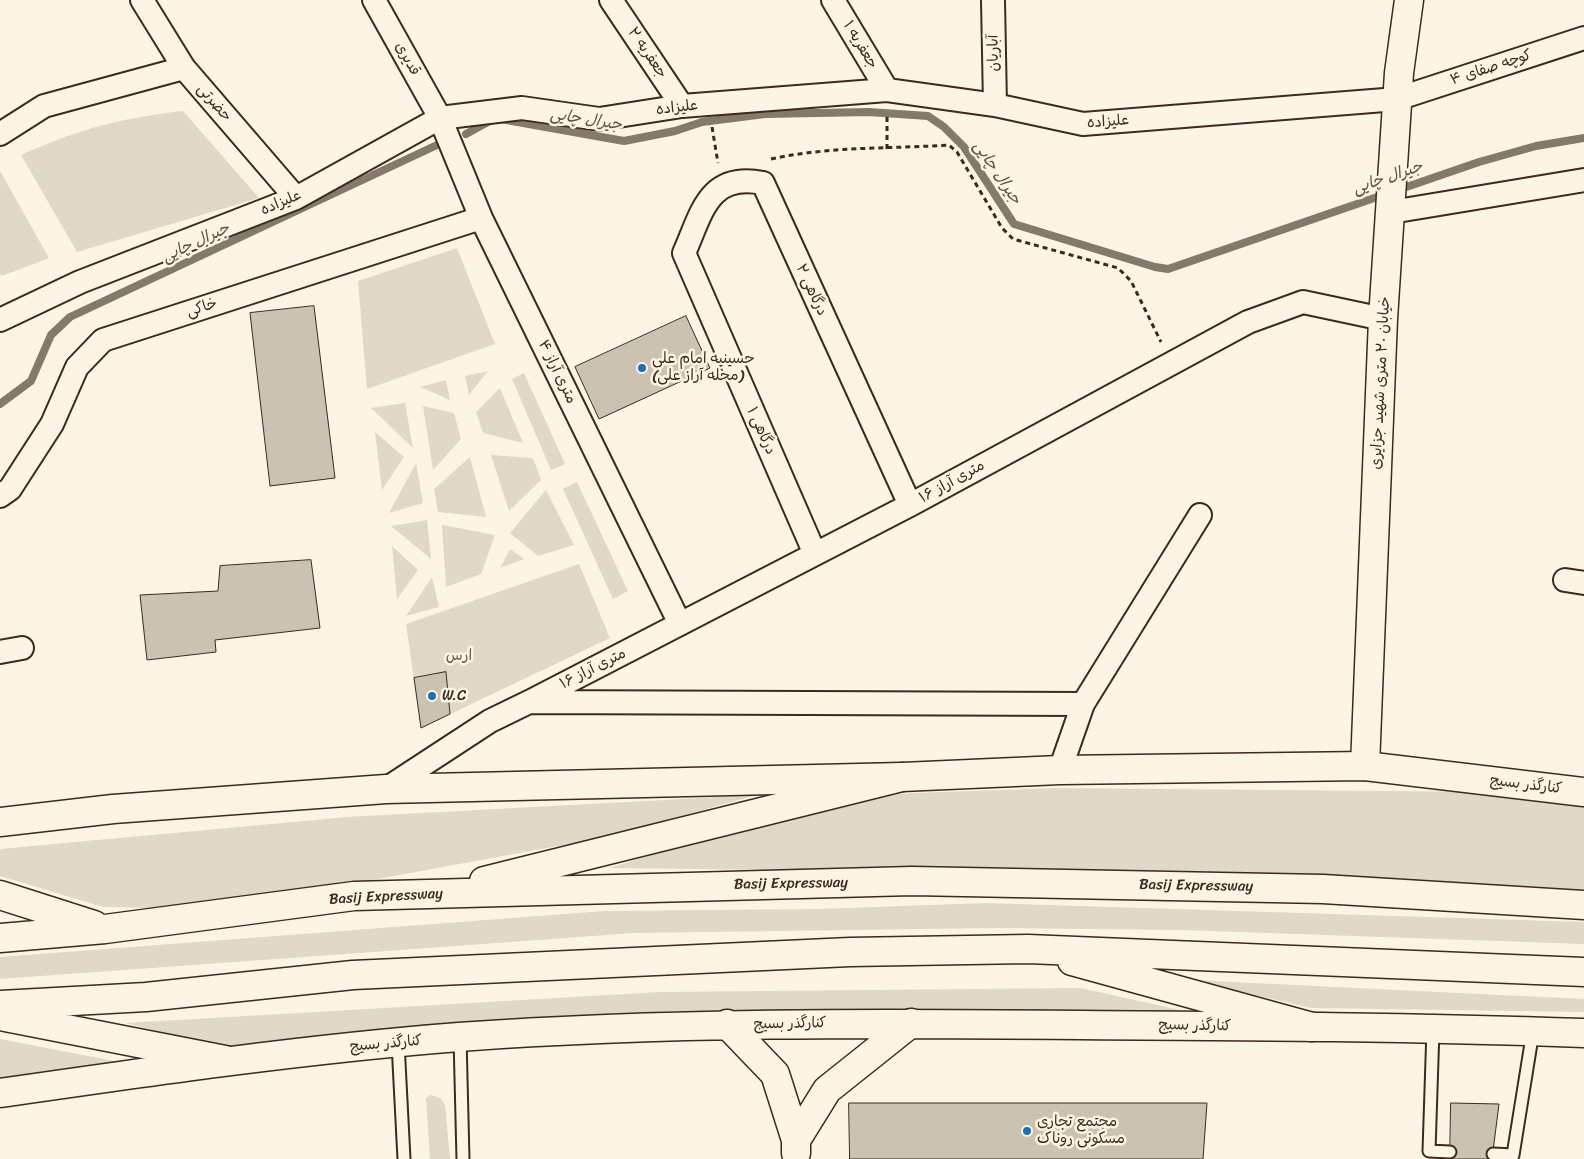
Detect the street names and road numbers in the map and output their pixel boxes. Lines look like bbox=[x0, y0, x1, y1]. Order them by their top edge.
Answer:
street label: جعفریه ۱ bbox=[839, 18, 881, 72]
street label: جعفریه ۲ bbox=[623, 24, 671, 82]
street label: آباریان bbox=[985, 34, 1003, 72]
street label: قدیری bbox=[390, 39, 424, 79]
street label: کوچه صفای ۴ bbox=[1448, 46, 1534, 90]
street label: حضرتی bbox=[193, 80, 235, 126]
street label: علیزاده bbox=[655, 96, 699, 120]
street label: علیزاده bbox=[1086, 112, 1130, 132]
street label: علیزاده bbox=[258, 186, 304, 220]
street label: درگاهی ۲ bbox=[791, 261, 831, 319]
street label: خاکی bbox=[184, 295, 220, 321]
street label: خیابان ۲۰ متری شهید جزایری bbox=[1367, 296, 1395, 470]
street label: ۴ متری آراز bbox=[534, 337, 580, 407]
street label: درگاهی ۱ bbox=[743, 404, 779, 458]
street label: ۱۶ متری آراز bbox=[916, 457, 988, 507]
street label: ۱۶ متری آراز bbox=[557, 645, 629, 693]
street label: کنارگذر بسیج bbox=[1489, 772, 1563, 798]
street label: Basij Expressway bbox=[734, 874, 848, 894]
street label: Basij Expressway bbox=[1139, 876, 1253, 896]
street label: Basij Expressway bbox=[329, 885, 443, 909]
street label: کنارگذر بسیج bbox=[754, 1014, 826, 1034]
street label: کنارگذر بسیج bbox=[1159, 1016, 1231, 1036]
street label: کنارگذر بسیج bbox=[349, 1032, 423, 1056]

